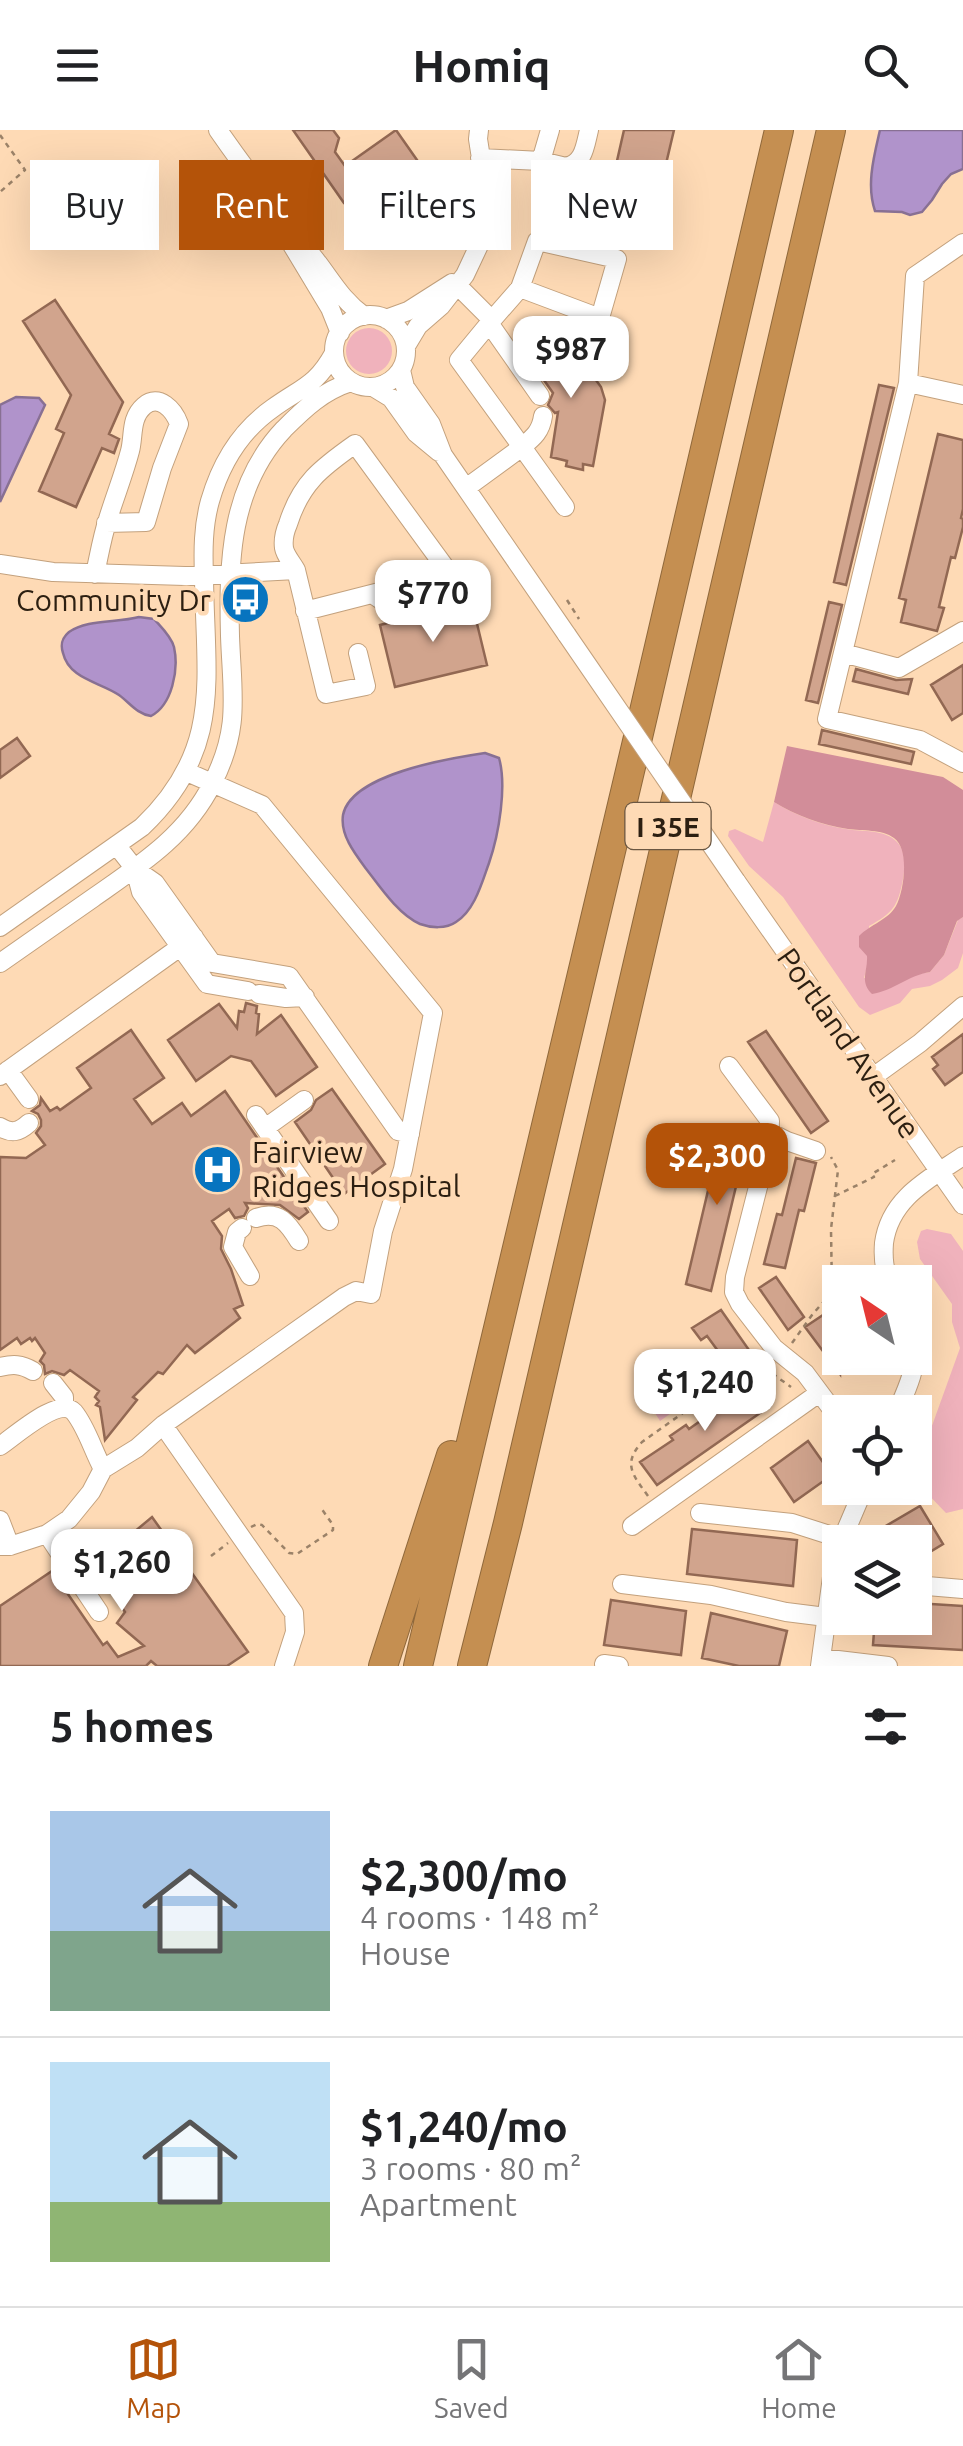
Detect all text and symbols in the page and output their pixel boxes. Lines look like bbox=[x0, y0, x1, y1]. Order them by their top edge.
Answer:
icon: menu bbox=[50, 38, 105, 93]
icon: search bbox=[858, 38, 913, 93]
text: Homiq bbox=[413, 40, 550, 91]
chip: Buy bbox=[30, 160, 159, 250]
chip: Rent bbox=[179, 160, 324, 250]
chip: Filters bbox=[344, 160, 511, 250]
chip: New bbox=[531, 160, 673, 250]
pin: $987 bbox=[512, 316, 630, 401]
text: $987 bbox=[535, 330, 607, 366]
pin: $770 bbox=[374, 560, 492, 645]
bus stop icon: Community Dr bbox=[220, 574, 272, 626]
text: $770 bbox=[397, 574, 469, 610]
place label: Community Dr bbox=[16, 583, 212, 617]
road number: I 35E bbox=[626, 803, 710, 849]
street label: Portland Avenue bbox=[771, 941, 927, 1145]
pin: $2,300 bbox=[636, 1123, 798, 1208]
place label: Fairview Ridges Hospital bbox=[252, 1135, 461, 1203]
text: $2,300 bbox=[668, 1137, 766, 1173]
hospital icon: Fairview Ridges Hospital bbox=[191, 1143, 243, 1195]
north arrow bbox=[822, 1265, 932, 1375]
map controls bbox=[822, 1265, 932, 1635]
pin: $1,240 bbox=[624, 1349, 786, 1434]
text: $1,240 bbox=[656, 1363, 754, 1399]
button: locate bbox=[822, 1395, 932, 1505]
button: layers bbox=[822, 1525, 932, 1635]
pin: $1,260 bbox=[41, 1529, 203, 1614]
text: $1,260 bbox=[73, 1543, 171, 1579]
icon: filters bbox=[858, 1699, 913, 1754]
text: 5 homes bbox=[50, 1703, 214, 1750]
icon: home bbox=[130, 1851, 250, 1971]
text: $2,300/mo bbox=[360, 1852, 568, 1899]
text: 4 rooms · 148 m² bbox=[360, 1899, 600, 1935]
text: House bbox=[360, 1935, 451, 1971]
icon: home bbox=[130, 2102, 250, 2222]
text: $1,240/mo bbox=[360, 2103, 568, 2150]
text: 3 rooms · 80 m² bbox=[360, 2150, 581, 2186]
text: Apartment bbox=[360, 2186, 517, 2222]
tab: Map bbox=[126, 2332, 181, 2423]
tab: Saved bbox=[434, 2332, 509, 2423]
tab: Home bbox=[761, 2332, 837, 2423]

